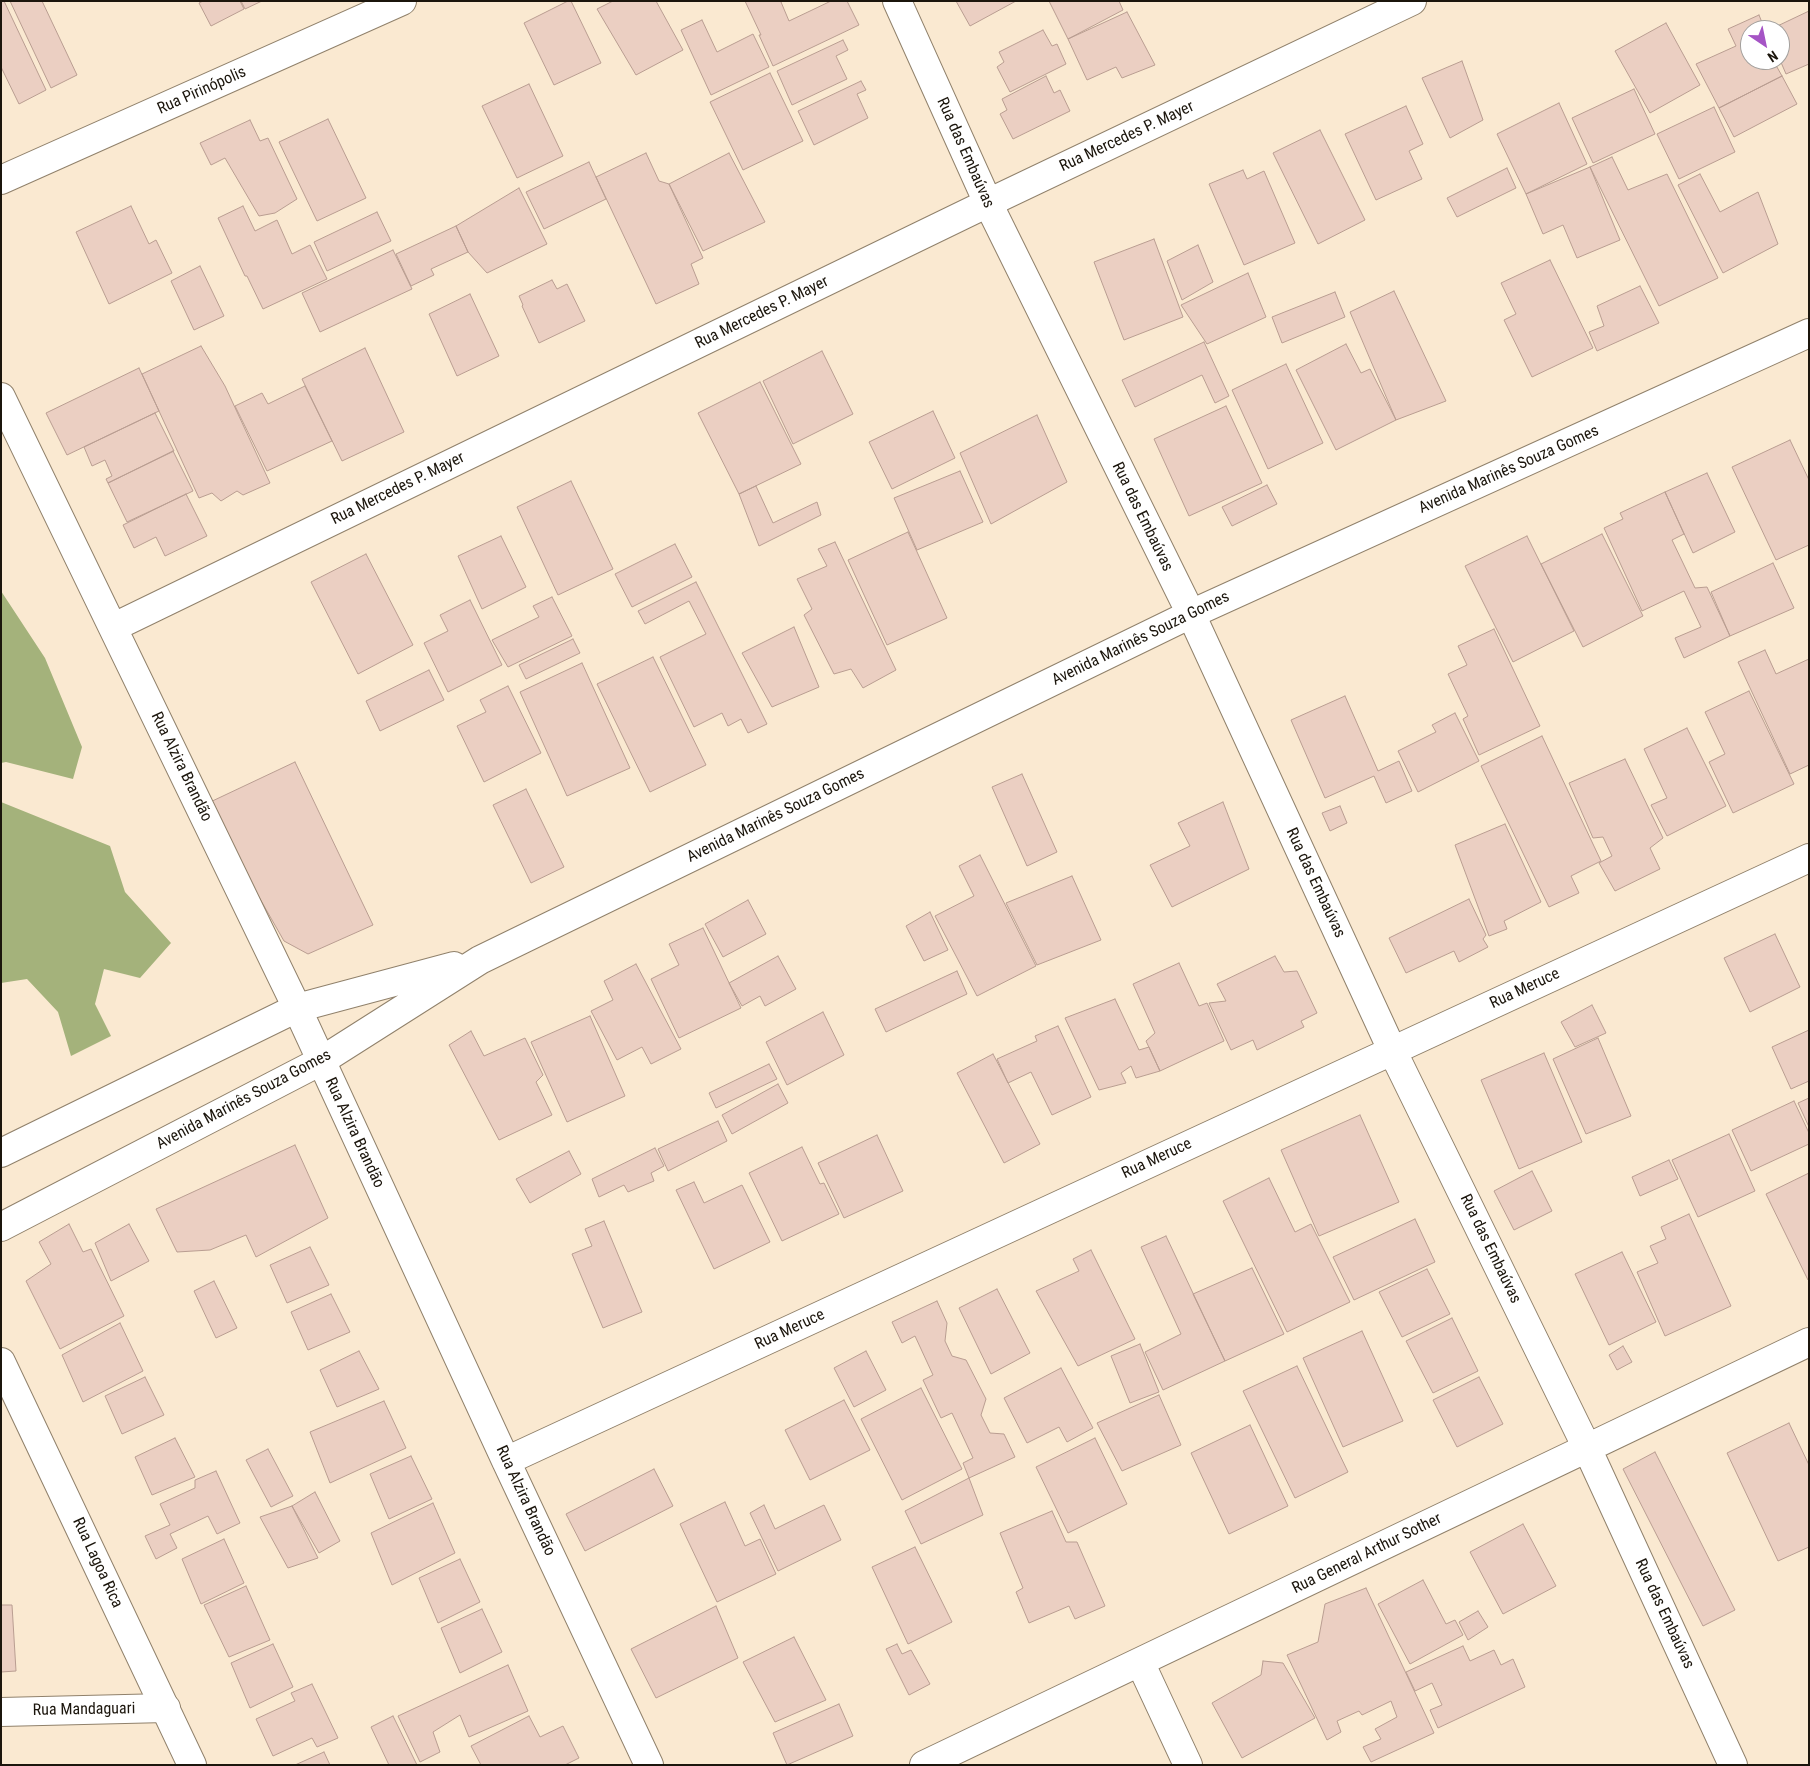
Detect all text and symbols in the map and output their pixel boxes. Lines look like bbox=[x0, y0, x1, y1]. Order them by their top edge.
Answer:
north arrow bbox=[1740, 20, 1790, 70]
text: N bbox=[1765, 48, 1781, 66]
street label: Rua Pirinópolis bbox=[155, 63, 249, 119]
street label: Rua das Embaúvas bbox=[932, 95, 998, 211]
street label: Rua Mercedes P. Mayer bbox=[1057, 97, 1197, 177]
street label: Rua Mercedes P. Mayer bbox=[692, 272, 832, 354]
street label: Avenida Marinês Souza Gomes bbox=[1416, 422, 1602, 518]
street label: Rua Mercedes P. Mayer bbox=[328, 448, 468, 530]
street label: Rua das Embaúvas bbox=[1107, 459, 1177, 575]
street label: Avenida Marinês Souza Gomes bbox=[1049, 588, 1233, 690]
street label: Rua Alzira Brandão bbox=[146, 709, 216, 825]
street label: Avenida Marinês Souza Gomes bbox=[684, 765, 868, 867]
street label: Rua das Embaúvas bbox=[1281, 825, 1349, 941]
street label: Rua Meruce bbox=[1487, 965, 1563, 1013]
street label: Avenida Marinês Souza Gomes bbox=[153, 1046, 335, 1154]
street label: Rua Alzira Brandão bbox=[320, 1075, 388, 1191]
street label: Rua Meruce bbox=[1119, 1135, 1195, 1183]
street label: Rua das Embaúvas bbox=[1455, 1191, 1525, 1307]
street label: Rua Meruce bbox=[752, 1306, 828, 1354]
street label: Rua Alzira Brandão bbox=[491, 1443, 559, 1559]
street label: Rua General Arthur Sother bbox=[1289, 1509, 1445, 1599]
street label: Rua Lagoa Rica bbox=[68, 1515, 126, 1611]
street label: Rua das Embaúvas bbox=[1630, 1556, 1698, 1672]
street label: Rua Mandaguari bbox=[33, 1700, 135, 1720]

